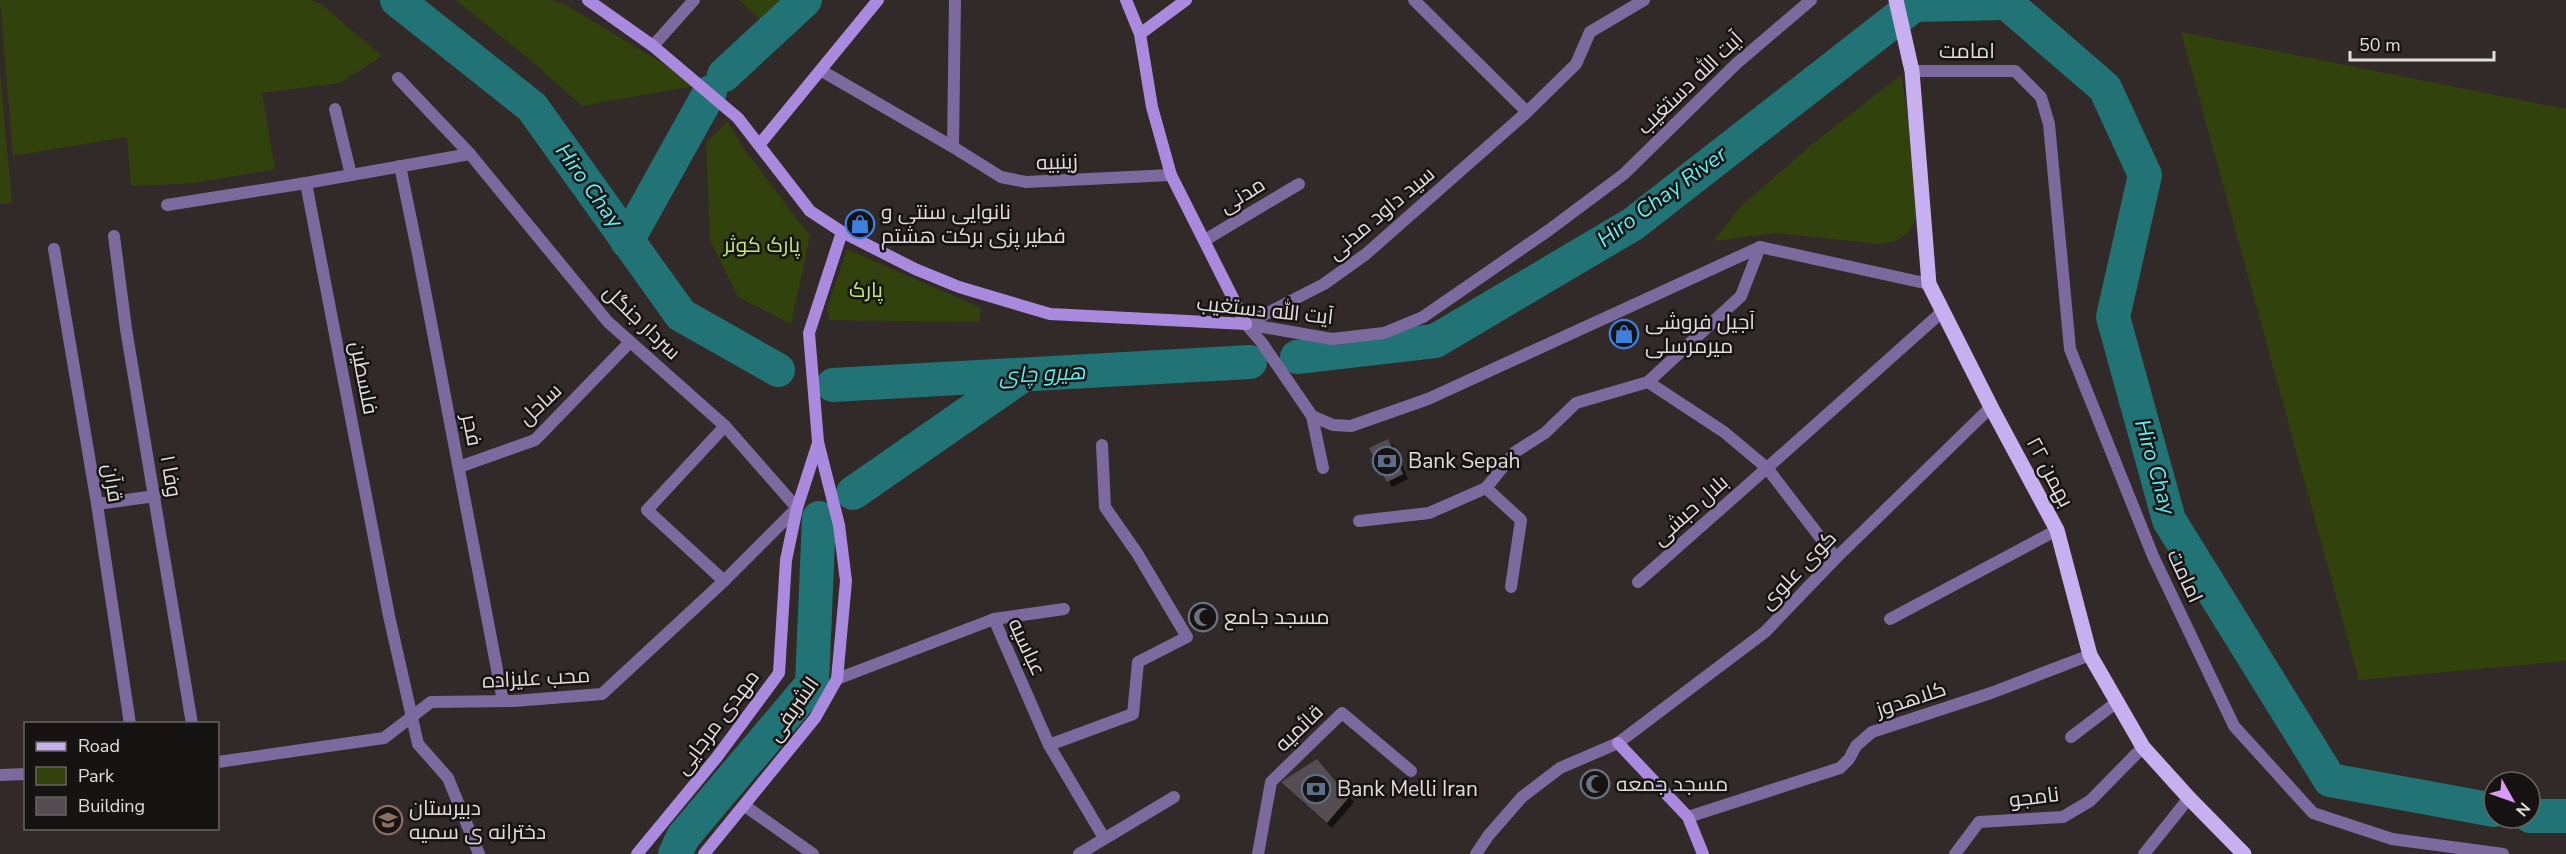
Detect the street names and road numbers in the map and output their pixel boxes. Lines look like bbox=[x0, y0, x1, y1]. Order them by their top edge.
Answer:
street label: آیت الله دستغیب bbox=[1631, 25, 1749, 141]
street label: امامت bbox=[1939, 37, 1995, 65]
street label: زینبیه bbox=[1036, 147, 1078, 177]
street label: سید داود مدنی bbox=[1322, 160, 1440, 266]
street label: مدنی bbox=[1214, 170, 1270, 220]
street label: سردار جنگل bbox=[597, 278, 687, 366]
street label: آیت الله دستغیب bbox=[1195, 289, 1335, 331]
street label: فلسطین bbox=[343, 339, 385, 417]
street label: ساحل bbox=[512, 377, 568, 431]
street label: فجر bbox=[455, 411, 489, 448]
street label: ۲۲ بهمن bbox=[2020, 432, 2080, 512]
street label: وفا ۱ bbox=[154, 453, 188, 499]
street label: قرآن bbox=[96, 462, 130, 504]
street label: بلال حبشی bbox=[1646, 468, 1734, 552]
street label: کوی علوی bbox=[1753, 525, 1843, 615]
street label: امامت bbox=[2160, 545, 2210, 607]
street label: عباسیه bbox=[1002, 614, 1052, 680]
street label: محب علیزاده bbox=[481, 661, 591, 695]
street label: مهدی مرجایی bbox=[668, 664, 766, 780]
street label: الشریفی bbox=[761, 671, 825, 747]
street label: کلاهدوز bbox=[1871, 675, 1950, 724]
street label: قائمیه bbox=[1269, 698, 1329, 758]
street label: نامجو bbox=[2007, 780, 2061, 814]

